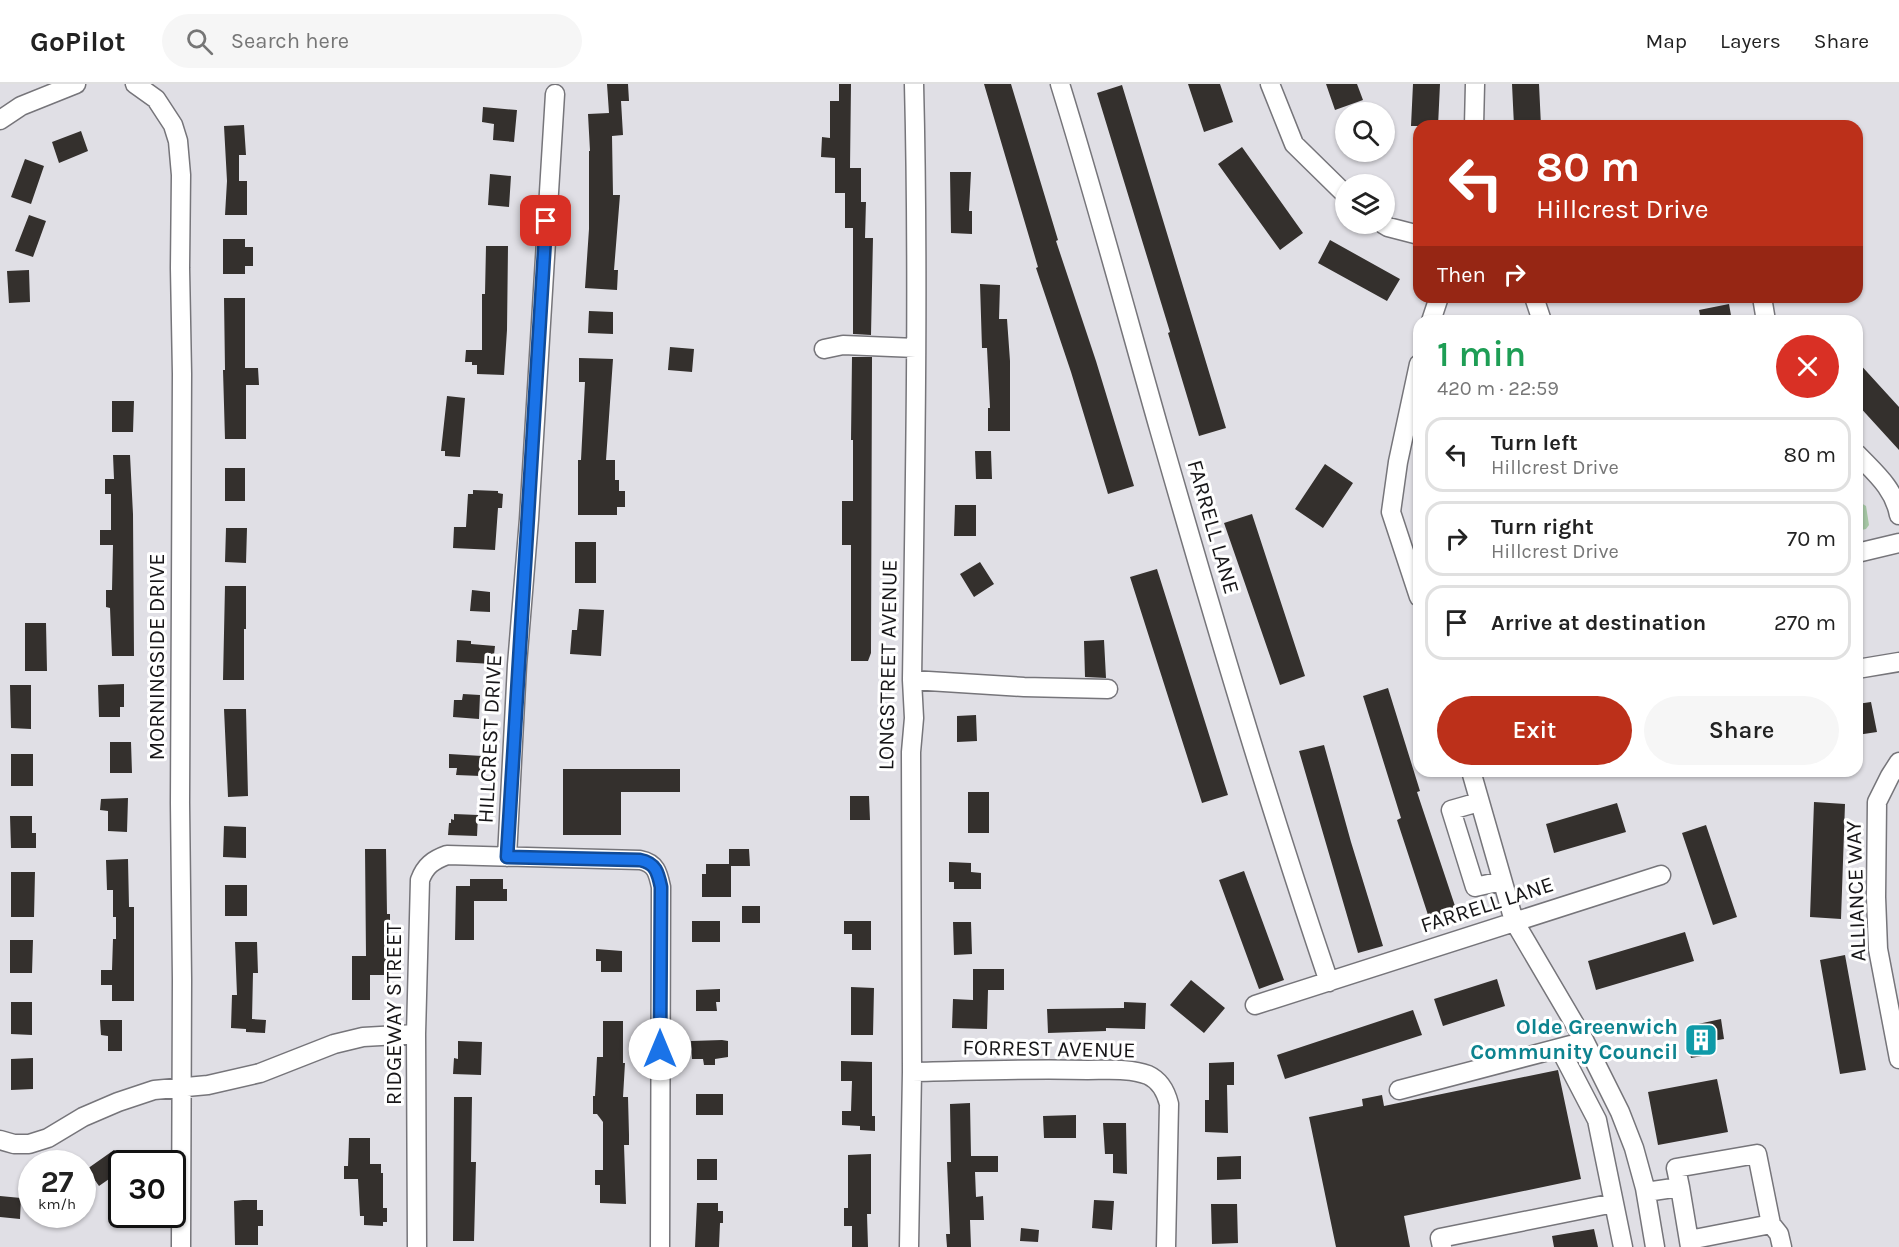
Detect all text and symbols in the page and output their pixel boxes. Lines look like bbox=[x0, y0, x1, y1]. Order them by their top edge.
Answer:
search box bbox=[162, 14, 582, 68]
text: GoPilot bbox=[30, 25, 126, 58]
icon: search bbox=[183, 25, 216, 58]
text: Search here bbox=[231, 28, 349, 54]
text: Map bbox=[1645, 29, 1687, 53]
text: Layers bbox=[1720, 29, 1781, 53]
text: Share bbox=[1814, 29, 1869, 53]
map controls bbox=[1335, 102, 1395, 234]
button: search bbox=[1335, 102, 1395, 162]
text: 80 m bbox=[1536, 142, 1640, 192]
icon: left bbox=[1437, 144, 1515, 222]
button: layers bbox=[1335, 174, 1395, 234]
text: Hillcrest Drive bbox=[1536, 193, 1709, 225]
pin bbox=[520, 195, 571, 246]
icon: arrive bbox=[529, 204, 562, 237]
icon: right bbox=[1498, 258, 1531, 291]
text: Then bbox=[1437, 262, 1486, 288]
text: 1 min bbox=[1437, 333, 1526, 375]
button: close bbox=[1776, 335, 1839, 398]
text: 420 m · 22:59 bbox=[1437, 377, 1559, 400]
text: Turn left bbox=[1491, 430, 1578, 456]
icon: left bbox=[1440, 438, 1473, 471]
text: 80 m bbox=[1784, 442, 1836, 468]
text: Hillcrest Drive bbox=[1491, 456, 1619, 479]
street label: FARRELL LANE bbox=[1181, 457, 1245, 597]
text: Turn right bbox=[1491, 514, 1594, 540]
icon: right bbox=[1440, 522, 1473, 555]
text: 70 m bbox=[1787, 526, 1836, 552]
text: Hillcrest Drive bbox=[1491, 540, 1619, 563]
street label: MORNINGSIDE DRIVE bbox=[144, 553, 170, 761]
street label: LONGSTREET AVENUE bbox=[873, 559, 903, 771]
icon: arrive bbox=[1440, 606, 1473, 639]
text: Arrive at destination bbox=[1491, 610, 1706, 636]
text: 270 m bbox=[1774, 610, 1836, 636]
street label: HILLCREST DRIVE bbox=[473, 654, 507, 824]
button: Exit bbox=[1437, 696, 1632, 765]
button: Share bbox=[1644, 696, 1839, 765]
street label: ALLIANCE WAY bbox=[1841, 820, 1871, 962]
street label: FARRELL LANE bbox=[1417, 871, 1557, 939]
street label: RIDGEWAY STREET bbox=[381, 923, 407, 1105]
place label: Olde Greenwich Community Council bbox=[1470, 1014, 1678, 1065]
position arrow bbox=[628, 1017, 692, 1081]
building icon: Olde Greenwich Community Council bbox=[1683, 1022, 1719, 1058]
street label: FORREST AVENUE bbox=[962, 1034, 1136, 1064]
speed limit sign: 30 bbox=[108, 1150, 186, 1228]
text: 27 bbox=[40, 1164, 74, 1200]
text: km/h bbox=[38, 1195, 76, 1213]

